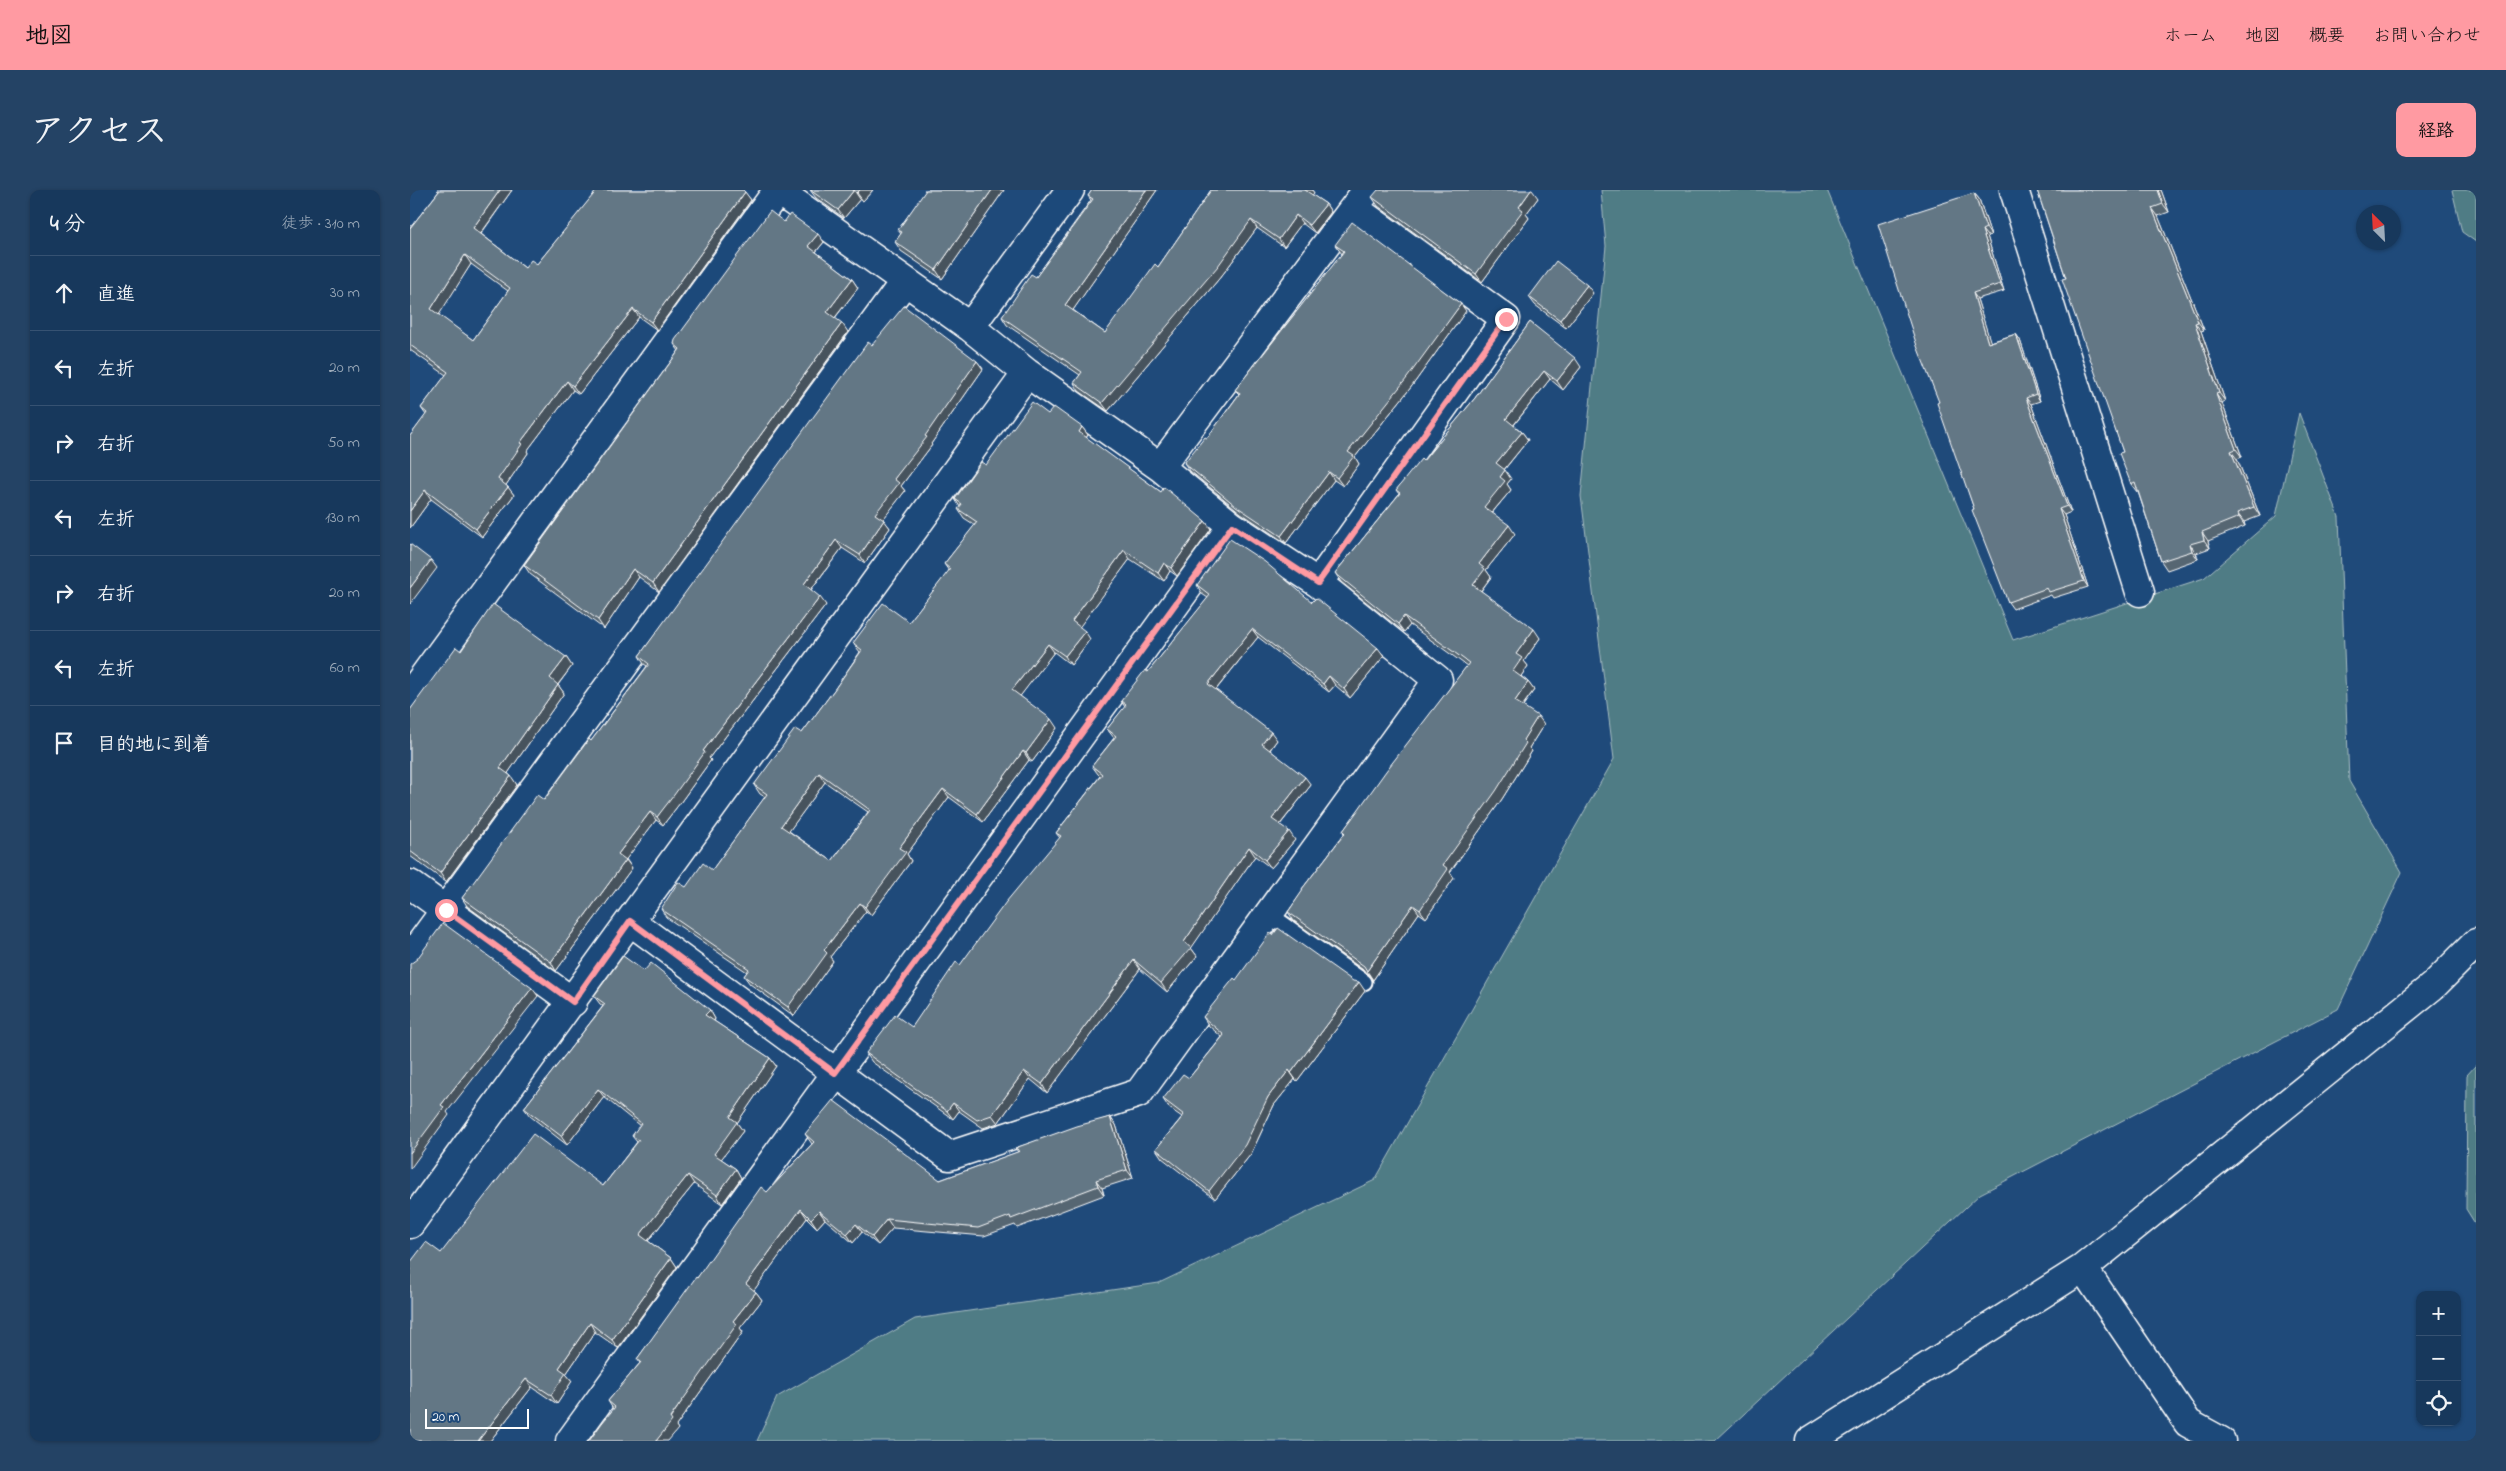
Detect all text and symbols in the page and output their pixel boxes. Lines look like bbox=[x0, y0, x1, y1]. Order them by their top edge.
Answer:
text: 地図 bbox=[25, 20, 73, 55]
text: ホーム bbox=[2164, 24, 2217, 50]
text: 地図 bbox=[2245, 24, 2281, 50]
text: 概要 bbox=[2309, 24, 2345, 50]
text: お問い合わせ bbox=[2373, 24, 2481, 50]
button: 経路 bbox=[2396, 103, 2476, 157]
text: アクセス bbox=[30, 108, 168, 159]
north arrow bbox=[2356, 205, 2401, 250]
text: 4 分 bbox=[50, 210, 85, 240]
text: 徒歩 · 310 m bbox=[282, 212, 360, 236]
icon: ahead bbox=[50, 279, 78, 307]
text: 30 m bbox=[330, 281, 360, 305]
text: 直進 bbox=[97, 282, 135, 309]
route end bbox=[1495, 308, 1518, 331]
icon: left bbox=[50, 354, 78, 382]
text: 20 m bbox=[329, 356, 360, 380]
text: 左折 bbox=[97, 357, 135, 384]
icon: right bbox=[50, 429, 78, 457]
text: 50 m bbox=[328, 431, 360, 455]
text: 右折 bbox=[97, 432, 135, 459]
icon: left bbox=[50, 504, 78, 532]
text: 130 m bbox=[325, 506, 360, 530]
text: 左折 bbox=[97, 507, 135, 534]
icon: right bbox=[50, 579, 78, 607]
text: 20 m bbox=[329, 581, 360, 605]
text: 右折 bbox=[97, 582, 135, 609]
icon: left bbox=[50, 654, 78, 682]
text: 60 m bbox=[330, 656, 360, 680]
text: 左折 bbox=[97, 657, 135, 684]
icon: arrive bbox=[50, 729, 78, 757]
text: 目的地に到着 bbox=[97, 732, 211, 759]
route start bbox=[435, 899, 458, 922]
map controls bbox=[2416, 1291, 2461, 1426]
button: + bbox=[2416, 1291, 2461, 1336]
button: − bbox=[2416, 1336, 2461, 1381]
button: locate bbox=[2416, 1381, 2461, 1426]
scale bar bbox=[425, 1406, 529, 1429]
text: 20 m bbox=[432, 1407, 459, 1428]

